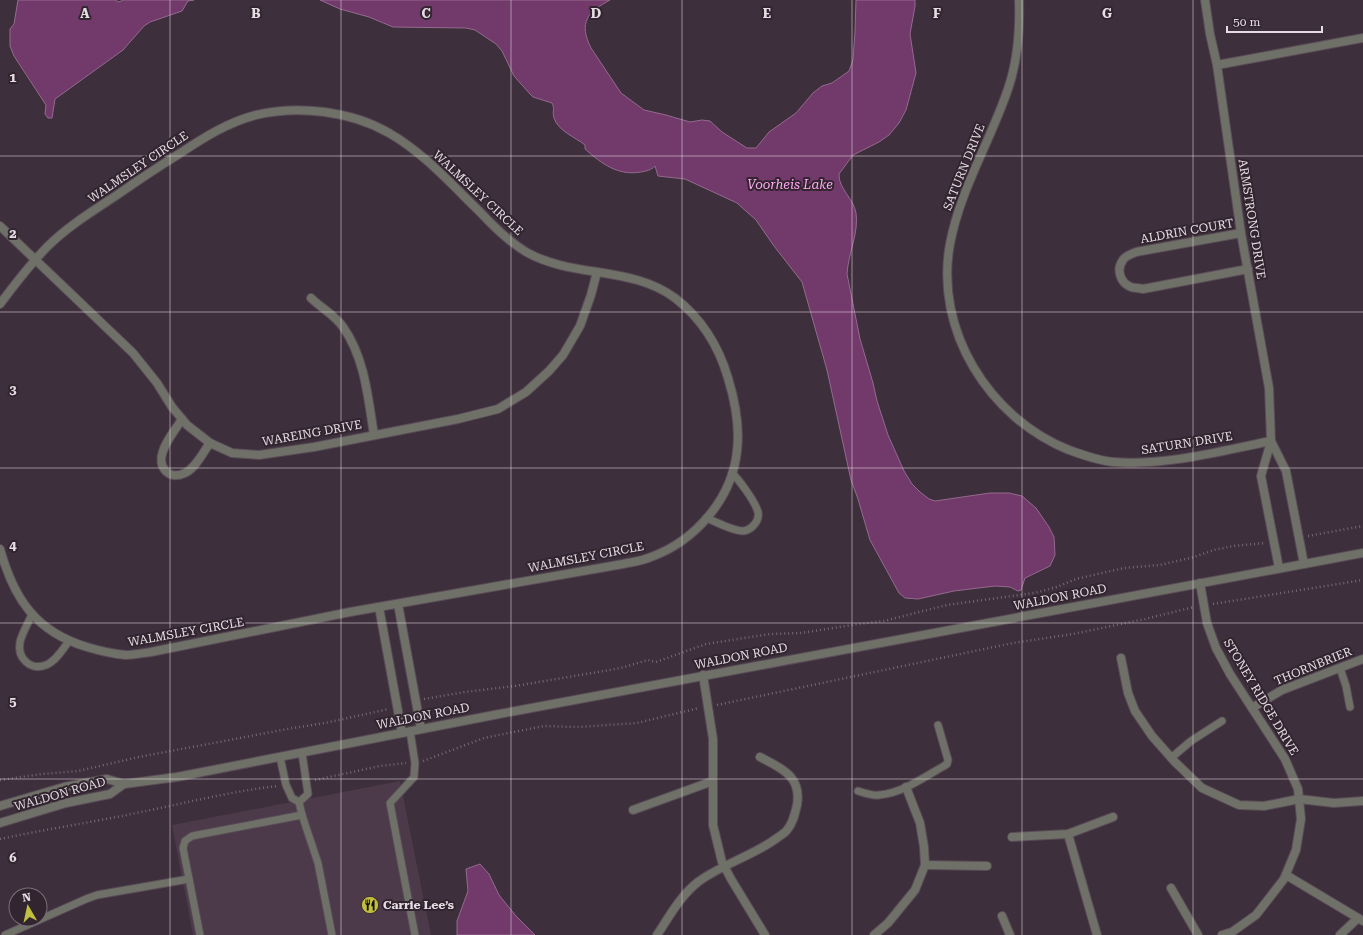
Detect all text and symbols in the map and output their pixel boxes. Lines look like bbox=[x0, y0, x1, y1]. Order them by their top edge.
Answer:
text: A bbox=[80, 6, 90, 21]
text: B bbox=[251, 6, 261, 21]
text: C bbox=[421, 6, 431, 21]
text: D bbox=[591, 6, 601, 21]
text: E bbox=[763, 6, 771, 21]
text: F bbox=[933, 6, 941, 21]
text: G bbox=[1102, 6, 1112, 21]
scale bar bbox=[1227, 8, 1322, 34]
text: 50 m bbox=[1233, 15, 1260, 29]
text: 1 bbox=[9, 70, 17, 85]
street label: SATURN DRIVE bbox=[940, 122, 988, 212]
street label: WALMSLEY CIRCLE bbox=[85, 128, 191, 206]
street label: WALMSLEY CIRCLE bbox=[430, 148, 526, 238]
street label: ARMSTRONG DRIVE bbox=[1236, 158, 1268, 280]
water label: Voorheis Lake bbox=[747, 177, 833, 192]
street label: ALDRIN COURT bbox=[1139, 216, 1235, 246]
text: 2 bbox=[9, 226, 17, 241]
text: 3 bbox=[9, 382, 17, 397]
street label: WAREING DRIVE bbox=[261, 417, 363, 449]
street label: SATURN DRIVE bbox=[1140, 429, 1234, 457]
text: 4 bbox=[9, 538, 17, 553]
street label: WALMSLEY CIRCLE bbox=[527, 539, 645, 575]
street label: WALDON ROAD bbox=[1012, 581, 1108, 613]
street label: WALMSLEY CIRCLE bbox=[127, 615, 245, 649]
street label: STONEY RIDGE DRIVE bbox=[1221, 636, 1301, 758]
street label: WALDON ROAD bbox=[693, 640, 789, 672]
street label: THORNBRIER bbox=[1272, 644, 1354, 688]
text: 5 bbox=[9, 694, 17, 709]
street label: WALDON ROAD bbox=[375, 700, 471, 732]
street label: WALDON ROAD bbox=[13, 774, 107, 814]
text: 6 bbox=[9, 850, 17, 865]
north arrow bbox=[8, 887, 48, 927]
text: N bbox=[21, 890, 32, 905]
restaurant icon: Carrie Lee’s bbox=[360, 895, 380, 915]
place label: Carrie Lee’s bbox=[383, 898, 454, 912]

